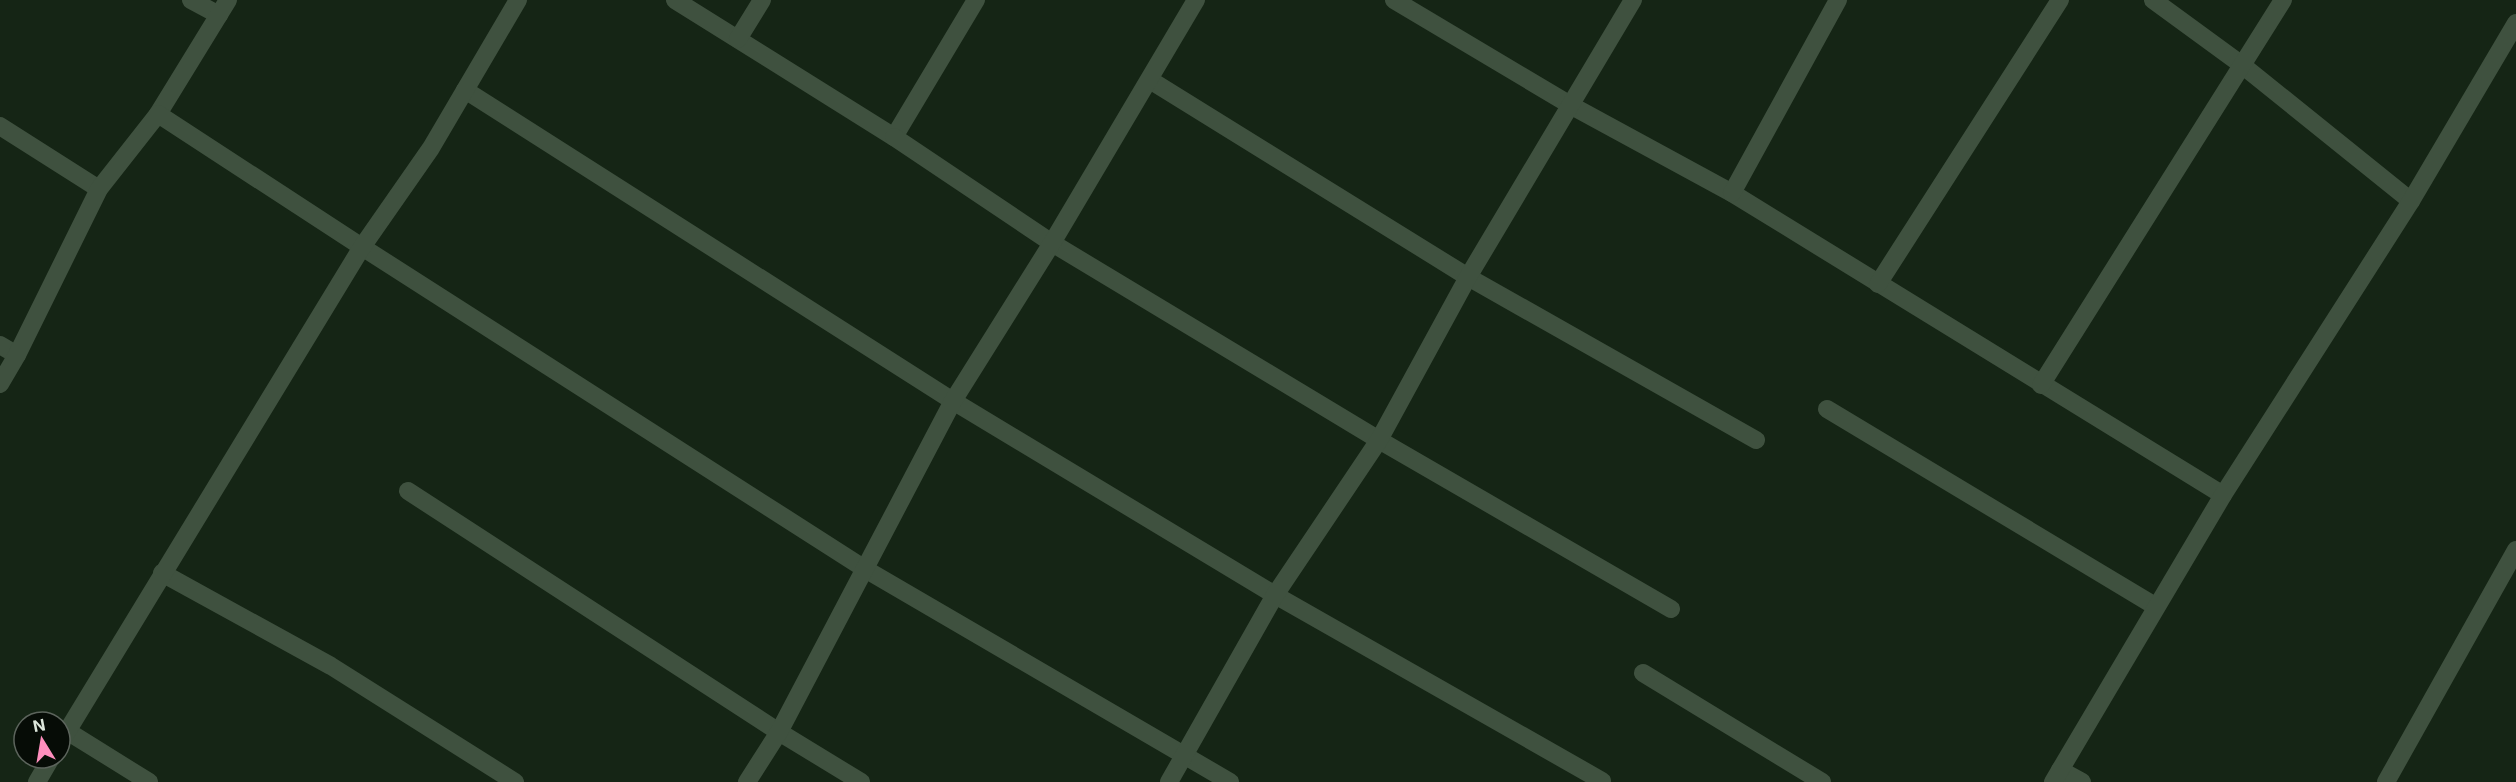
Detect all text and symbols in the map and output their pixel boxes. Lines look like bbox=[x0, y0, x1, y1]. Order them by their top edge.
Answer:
north arrow bbox=[12, 710, 72, 770]
text: N bbox=[31, 714, 47, 736]

